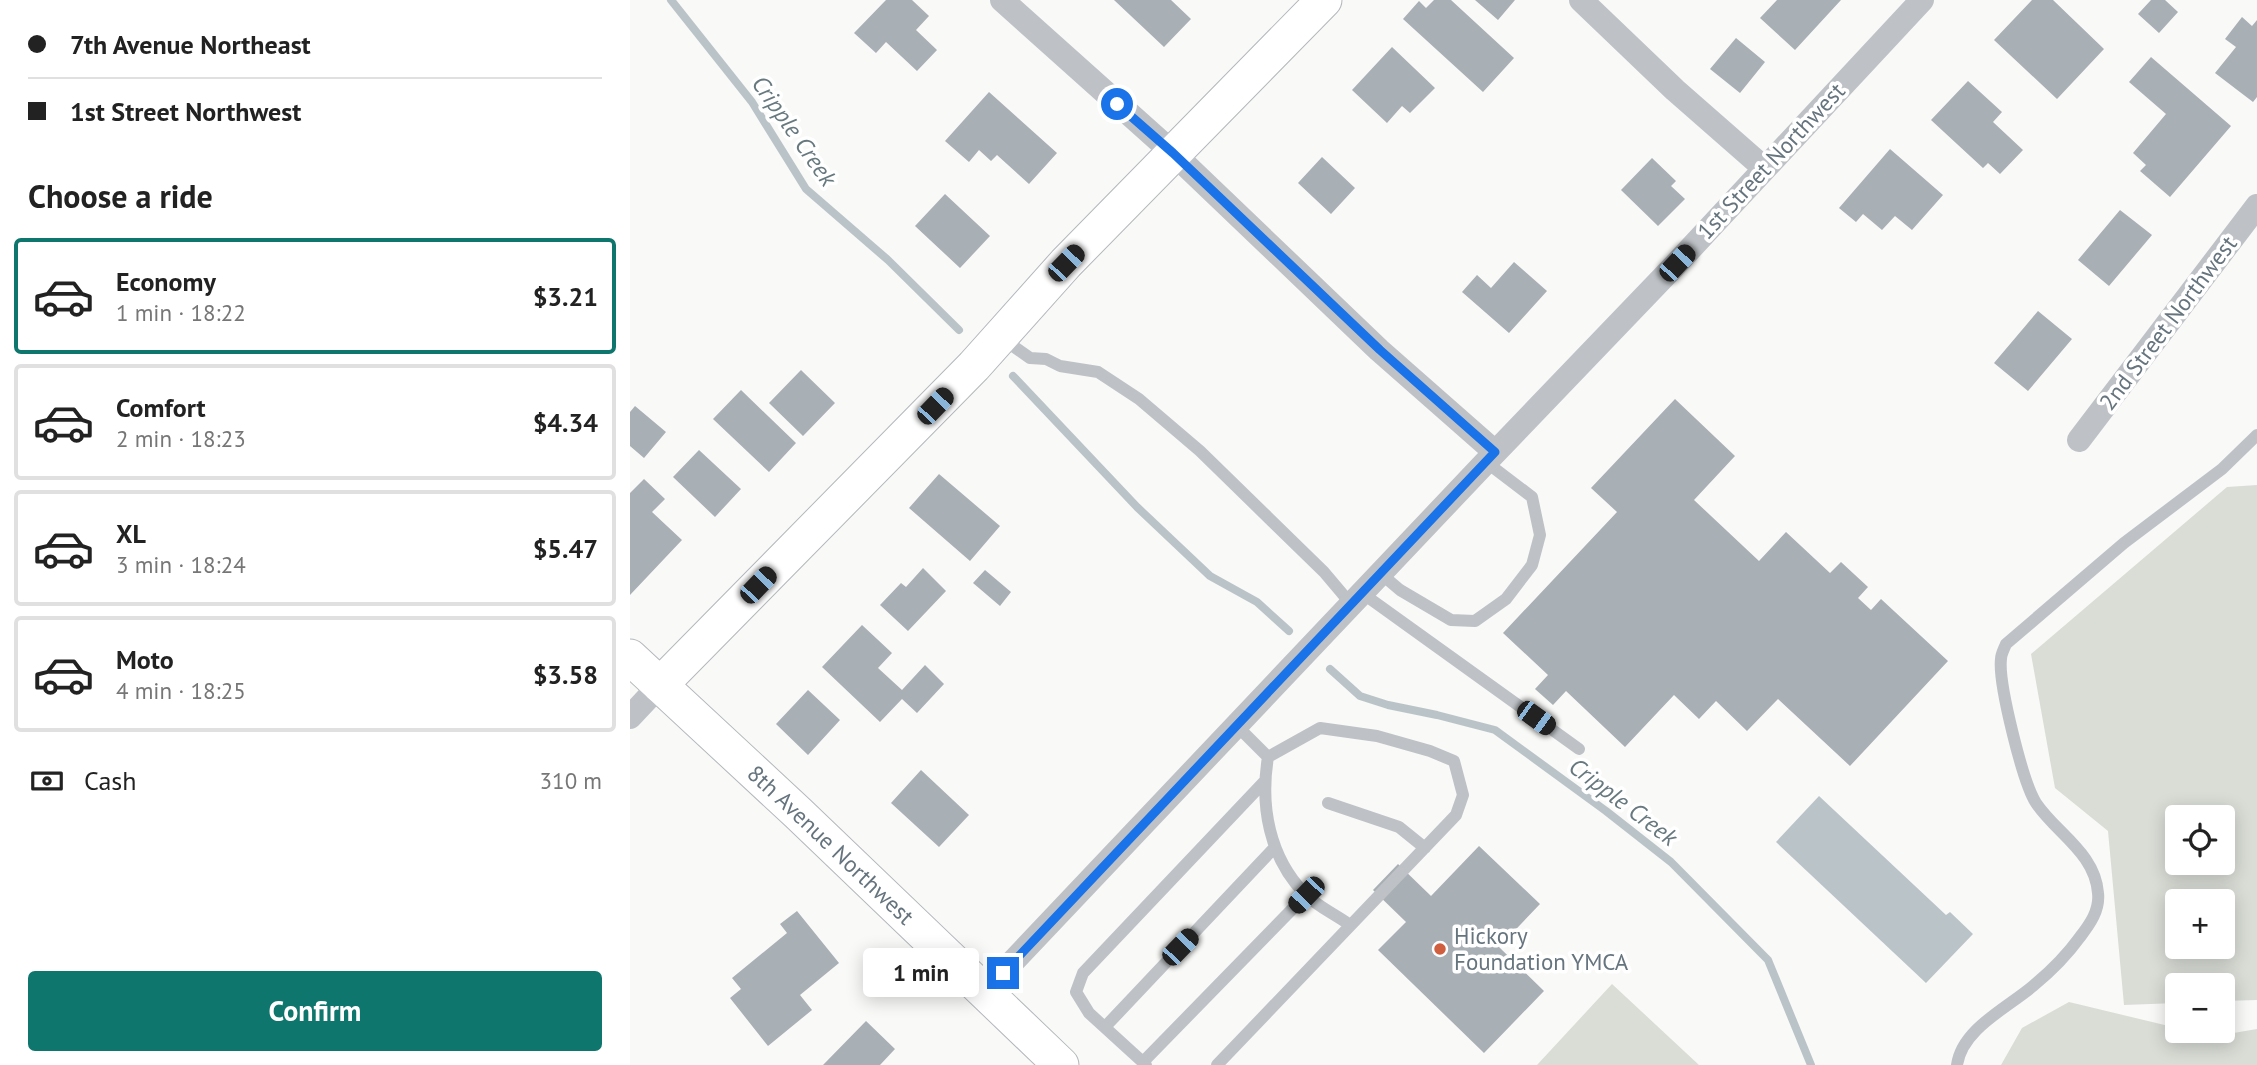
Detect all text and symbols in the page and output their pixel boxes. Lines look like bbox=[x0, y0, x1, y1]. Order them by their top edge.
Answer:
text: 7th Avenue Northeast bbox=[70, 28, 311, 61]
water label: Cripple Creek bbox=[745, 69, 845, 193]
street label: 1st Street Northwest bbox=[1691, 76, 1851, 245]
route start bbox=[1101, 88, 1133, 120]
text: 1st Street Northwest bbox=[70, 95, 301, 128]
text: Choose a ride bbox=[28, 175, 213, 217]
street label: 2nd Street Northwest bbox=[2093, 230, 2243, 416]
car bbox=[1655, 240, 1700, 286]
car bbox=[1044, 241, 1089, 285]
icon: car bbox=[32, 265, 95, 328]
text: Economy bbox=[116, 265, 216, 298]
text: $3.21 bbox=[533, 280, 598, 313]
text: 1 min · 18:22 bbox=[116, 298, 246, 327]
car bbox=[913, 384, 958, 428]
icon: car bbox=[32, 391, 95, 454]
text: Comfort bbox=[116, 391, 206, 424]
text: $4.34 bbox=[533, 406, 598, 439]
text: 2 min · 18:23 bbox=[116, 424, 246, 453]
icon: car bbox=[32, 517, 95, 580]
text: XL bbox=[116, 517, 146, 550]
text: $5.47 bbox=[533, 532, 598, 565]
text: 3 min · 18:24 bbox=[116, 550, 246, 579]
car bbox=[736, 563, 781, 607]
icon: car bbox=[32, 643, 95, 706]
text: Moto bbox=[116, 643, 174, 676]
text: $3.58 bbox=[533, 658, 598, 691]
text: 4 min · 18:25 bbox=[116, 676, 246, 705]
car bbox=[1513, 697, 1560, 739]
water label: Cripple Creek bbox=[1563, 751, 1685, 853]
street label: 8th Avenue Northwest bbox=[742, 759, 921, 931]
icon: cash bbox=[28, 762, 66, 800]
text: Cash bbox=[84, 764, 136, 797]
text: 310 m bbox=[540, 766, 602, 795]
map controls bbox=[2165, 805, 2235, 1043]
button: locate bbox=[2165, 805, 2235, 875]
car bbox=[1284, 873, 1329, 917]
button: + bbox=[2165, 889, 2235, 959]
place label: Hickory Foundation YMCA bbox=[1454, 921, 1629, 976]
car bbox=[1158, 925, 1203, 969]
marker: Hickory Foundation YMCA bbox=[1432, 941, 1448, 957]
callout: 1 min bbox=[863, 948, 978, 998]
route end bbox=[987, 957, 1019, 989]
text: 1 min bbox=[893, 958, 949, 987]
button: Confirm bbox=[28, 971, 602, 1051]
button: − bbox=[2165, 973, 2235, 1043]

